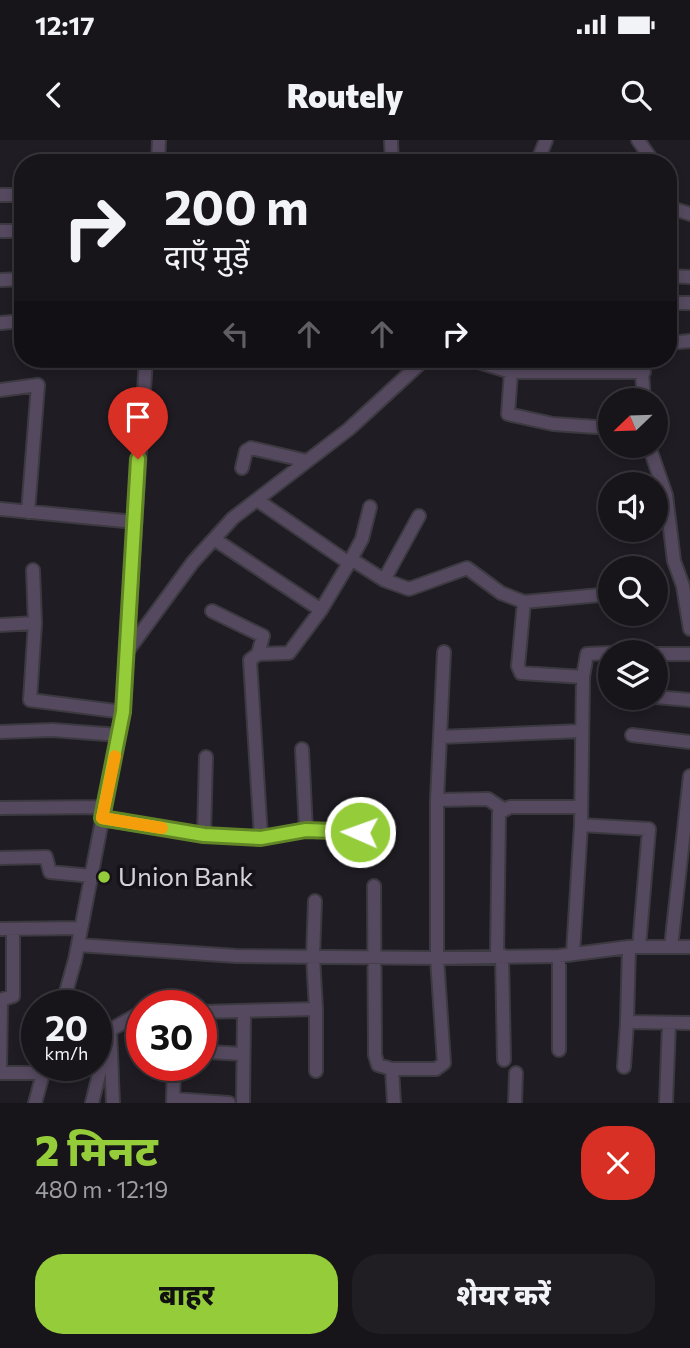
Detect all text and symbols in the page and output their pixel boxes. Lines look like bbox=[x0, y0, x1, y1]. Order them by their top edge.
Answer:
text: 12:17 bbox=[35, 9, 95, 40]
text: Routely bbox=[287, 75, 403, 115]
icon: back bbox=[35, 76, 73, 114]
icon: search bbox=[617, 76, 655, 114]
text: 200 m bbox=[164, 175, 309, 235]
icon: right bbox=[49, 182, 140, 273]
text: दाएँ मुड़ें bbox=[164, 235, 249, 275]
icon: left bbox=[217, 315, 255, 353]
icon: ahead bbox=[290, 315, 328, 353]
icon: ahead bbox=[363, 315, 401, 353]
icon: right bbox=[436, 315, 474, 353]
pin bbox=[108, 387, 168, 459]
north arrow bbox=[598, 388, 668, 458]
map controls bbox=[598, 388, 668, 710]
icon: arrive bbox=[119, 398, 157, 436]
button: sound bbox=[598, 472, 668, 542]
button: search bbox=[598, 556, 668, 626]
button: layers bbox=[598, 640, 668, 710]
position arrow bbox=[323, 795, 397, 869]
place label: Union Bank bbox=[118, 860, 253, 891]
marker: Union Bank bbox=[96, 869, 112, 885]
speed limit sign: 30 bbox=[126, 990, 217, 1081]
text: 20 bbox=[45, 1005, 88, 1048]
text: km/h bbox=[45, 1042, 88, 1064]
text: 2 मिनट bbox=[35, 1123, 158, 1175]
button: close bbox=[581, 1126, 655, 1200]
text: 480 m · 12:19 bbox=[35, 1175, 168, 1203]
button: बाहर bbox=[35, 1254, 338, 1334]
button: शेयर करें bbox=[352, 1254, 655, 1334]

